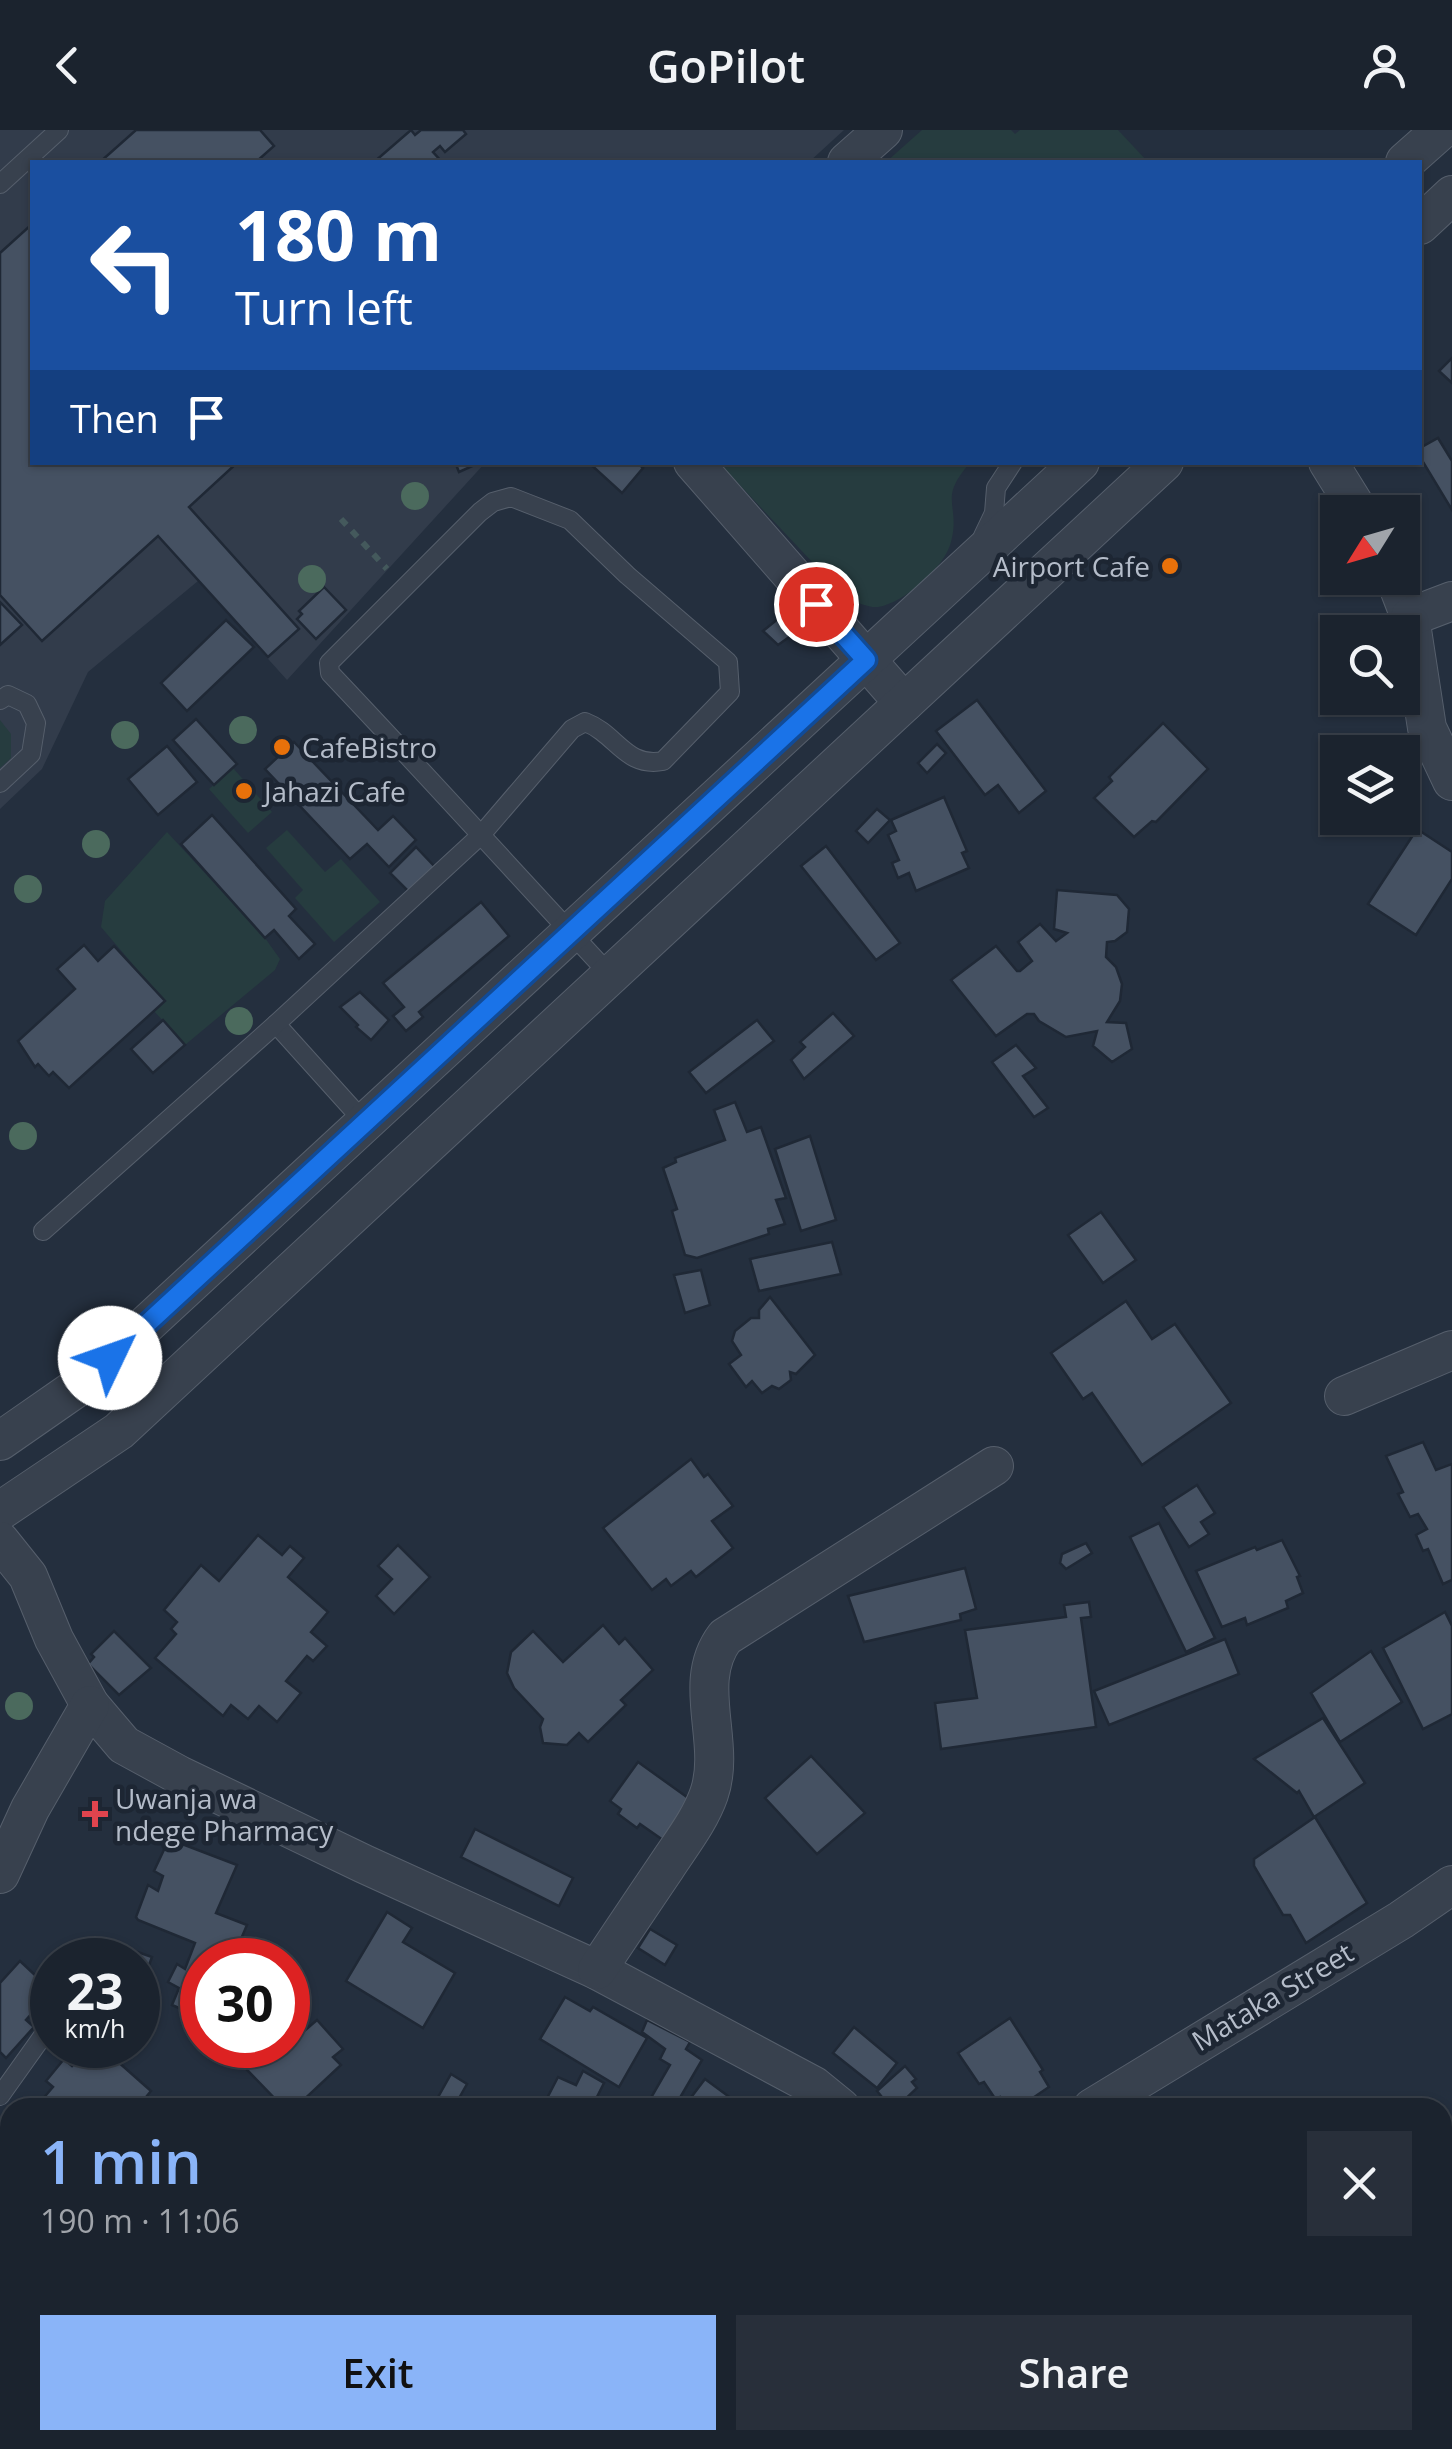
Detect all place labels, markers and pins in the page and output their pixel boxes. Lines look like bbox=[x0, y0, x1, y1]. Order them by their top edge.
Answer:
place label: Airport Cafe bbox=[993, 547, 1150, 585]
marker: Airport Cafe bbox=[1159, 555, 1181, 577]
pin bbox=[774, 562, 859, 647]
place label: CafeBistro bbox=[302, 728, 437, 766]
marker: CafeBistro bbox=[271, 736, 293, 758]
place label: Jahazi Cafe bbox=[261, 772, 406, 810]
marker: Jahazi Cafe bbox=[233, 780, 255, 802]
place label: Uwanja wa ndege Pharmacy bbox=[115, 1779, 334, 1849]
marker: Uwanja wa ndege Pharmacy bbox=[84, 1803, 106, 1825]

